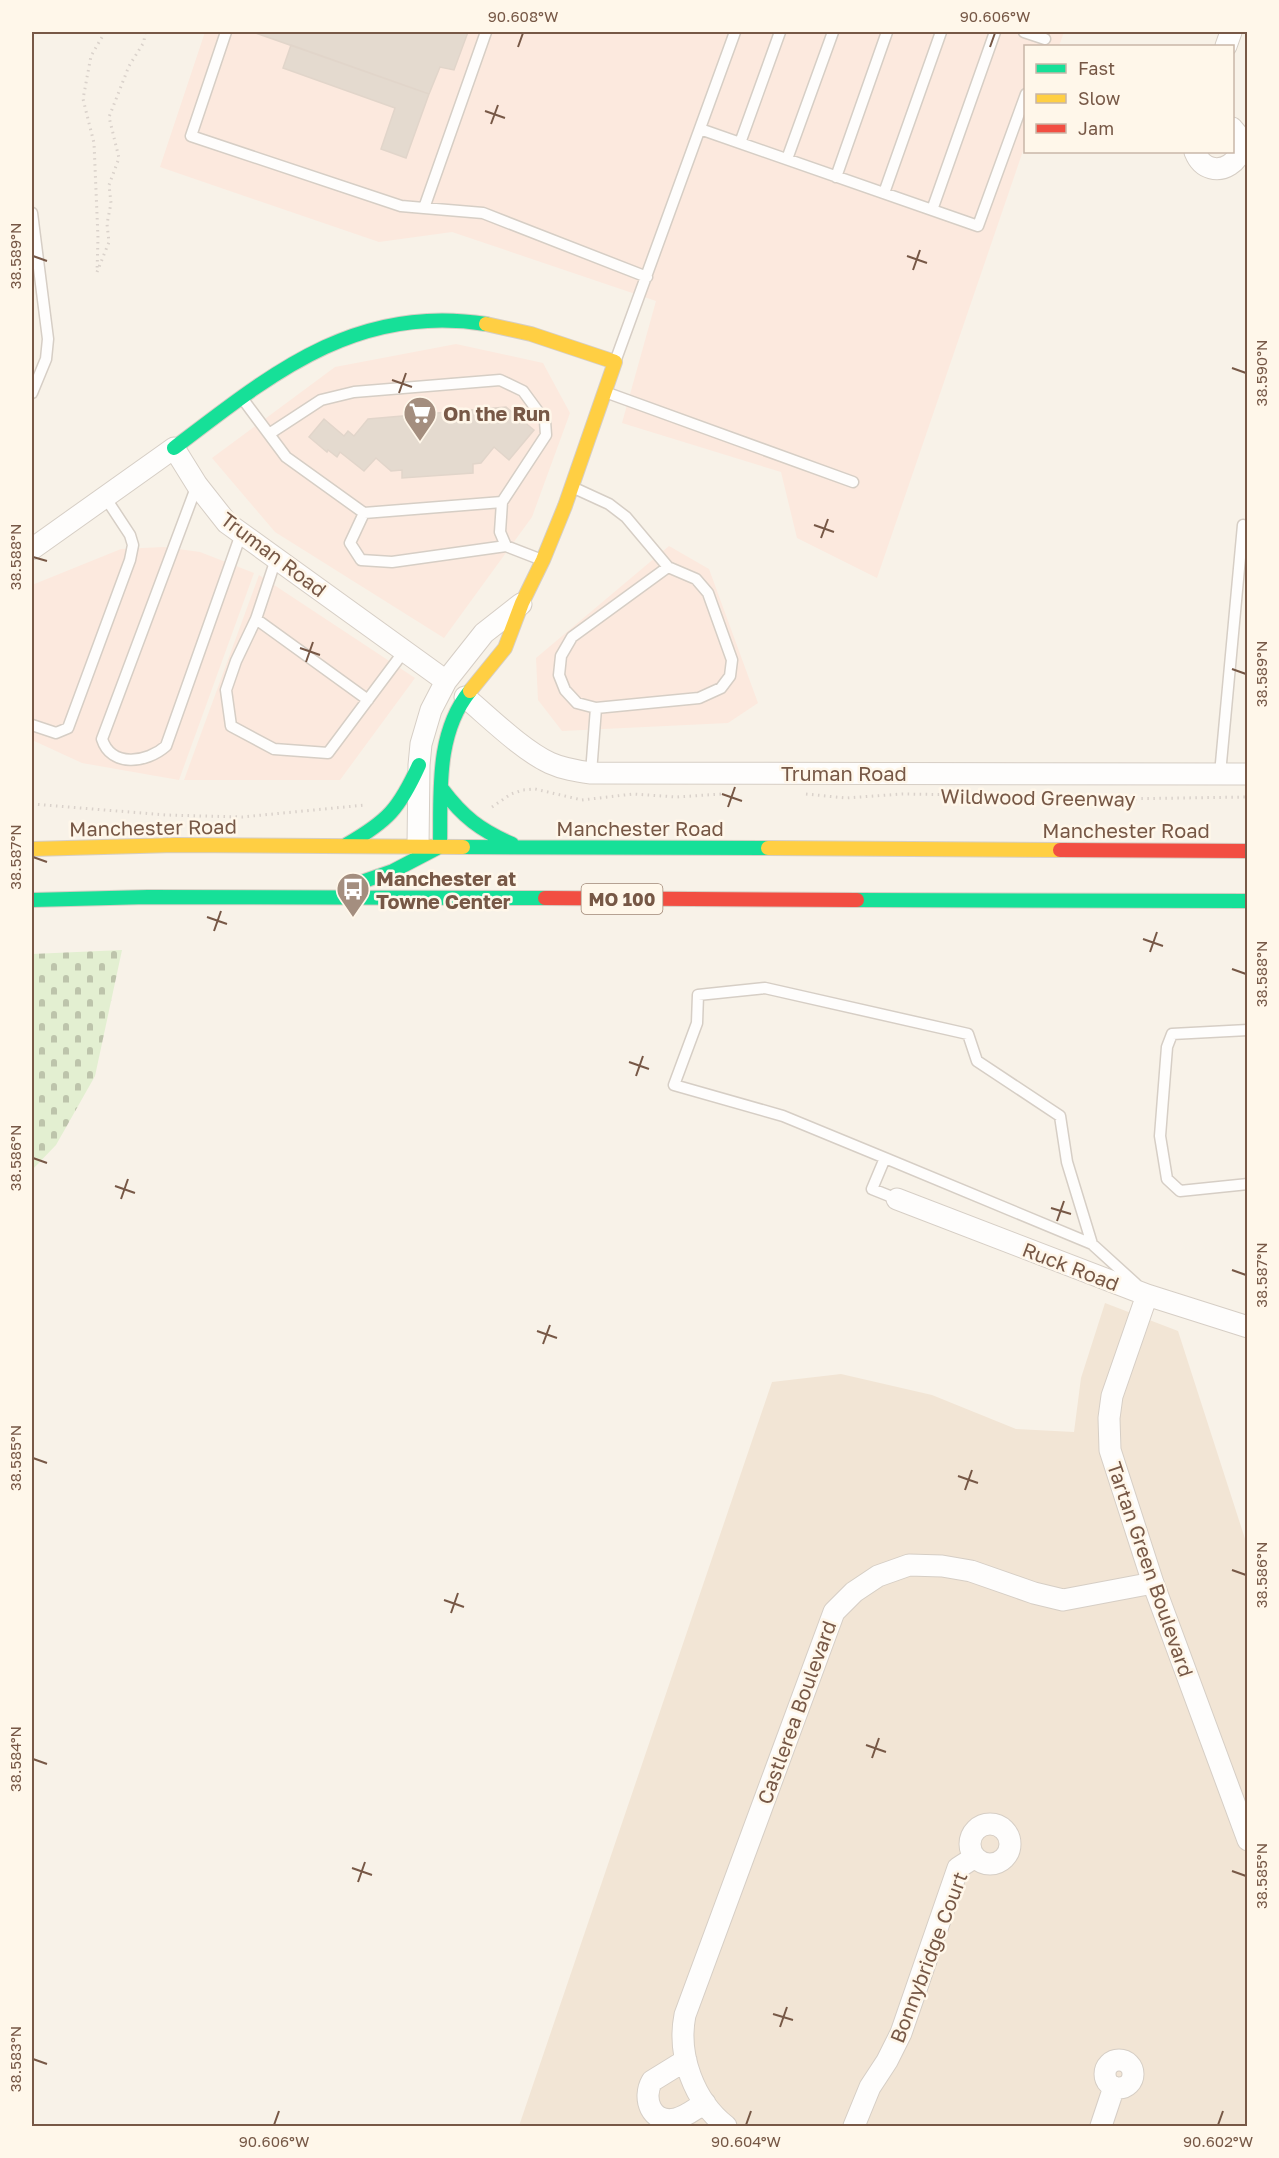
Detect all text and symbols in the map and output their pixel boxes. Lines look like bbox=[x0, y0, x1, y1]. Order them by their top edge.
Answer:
text: 90.608°W bbox=[488, 7, 558, 25]
text: 90.606°W bbox=[960, 7, 1030, 25]
legend bbox=[1024, 45, 1234, 153]
text: Fast bbox=[1078, 57, 1115, 79]
text: Slow bbox=[1078, 87, 1121, 109]
text: Jam bbox=[1078, 117, 1114, 139]
text: 38.589°N bbox=[6, 223, 24, 289]
text: 38.590°N bbox=[1252, 340, 1270, 406]
supermarket icon: On the Run bbox=[402, 395, 438, 442]
place label: On the Run bbox=[443, 401, 550, 425]
street label: Truman Road bbox=[217, 507, 331, 601]
text: 38.588°N bbox=[6, 524, 24, 590]
text: 38.589°N bbox=[1252, 641, 1270, 707]
street label: Truman Road bbox=[781, 761, 907, 785]
street label: Wildwood Greenway bbox=[940, 783, 1136, 811]
street label: Manchester Road bbox=[69, 814, 237, 840]
street label: Manchester Road bbox=[556, 816, 724, 840]
street label: Manchester Road bbox=[1042, 818, 1210, 842]
text: 38.587°N bbox=[6, 824, 24, 890]
place label: Manchester at Towne Center bbox=[376, 866, 516, 913]
bus stop icon: Manchester at Towne Center bbox=[335, 871, 371, 918]
road number: MO 100 bbox=[582, 884, 662, 914]
text: 38.588°N bbox=[1252, 941, 1270, 1007]
text: 38.586°N bbox=[6, 1125, 24, 1191]
street label: Ruck Road bbox=[1019, 1237, 1123, 1295]
text: 38.587°N bbox=[1252, 1242, 1270, 1308]
text: 38.585°N bbox=[6, 1425, 24, 1491]
street label: Tartan Green Boulevard bbox=[1103, 1458, 1199, 1680]
text: 38.586°N bbox=[1252, 1542, 1270, 1608]
street label: Castlerea Boulevard bbox=[752, 1617, 840, 1807]
text: 38.584°N bbox=[6, 1726, 24, 1792]
text: 38.585°N bbox=[1252, 1843, 1270, 1909]
street label: Bonnybridge Court bbox=[884, 1868, 972, 2046]
text: 38.583°N bbox=[6, 2026, 24, 2092]
text: 90.606°W bbox=[239, 2132, 309, 2150]
text: 90.604°W bbox=[711, 2132, 781, 2150]
text: 90.602°W bbox=[1183, 2132, 1253, 2150]

